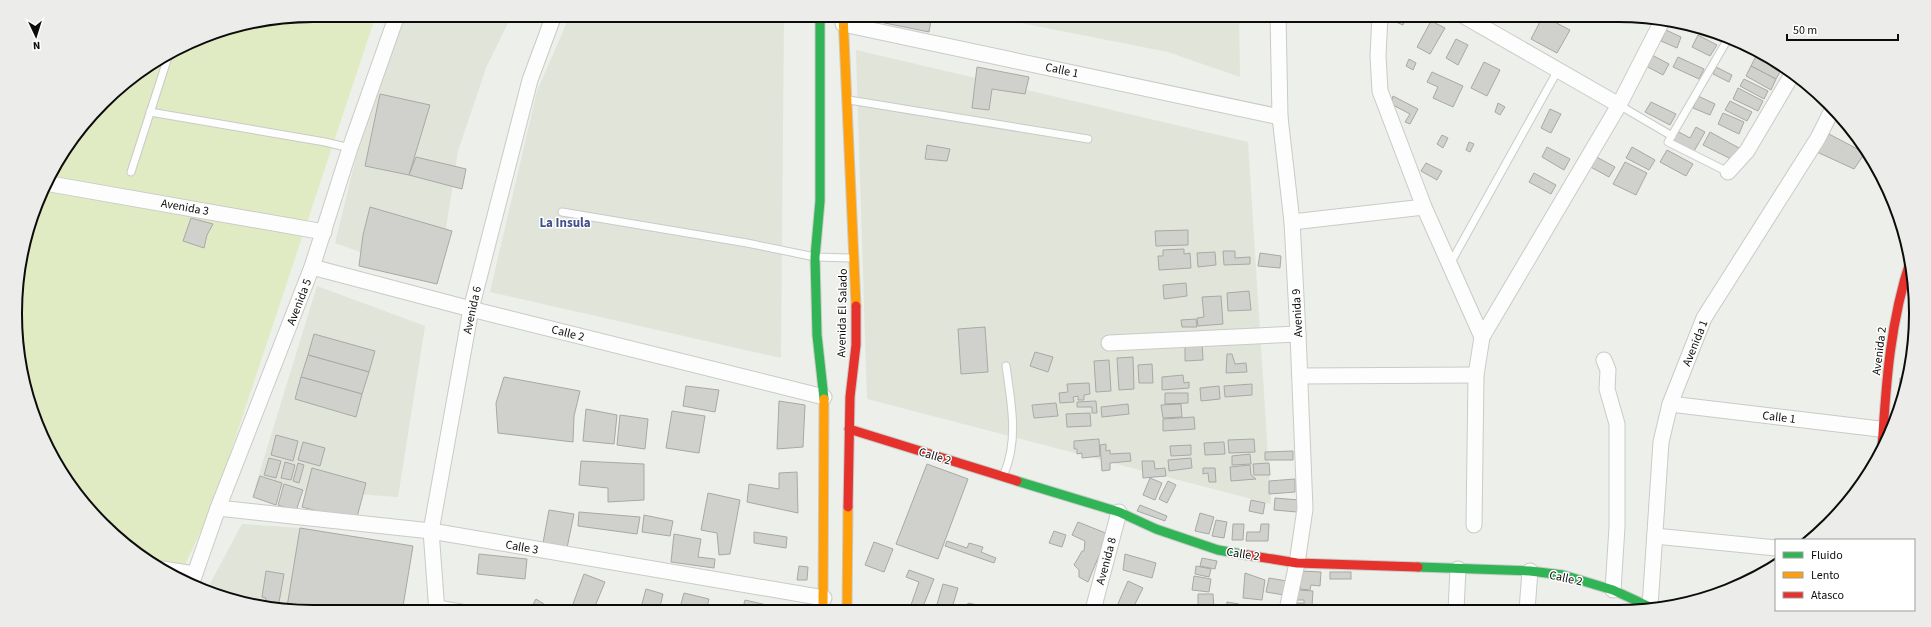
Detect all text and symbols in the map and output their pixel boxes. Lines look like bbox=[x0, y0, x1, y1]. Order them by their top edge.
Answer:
north arrow bbox=[16, 16, 56, 56]
scale bar bbox=[1787, 16, 1898, 42]
text: 50 m bbox=[1793, 22, 1817, 39]
text: N bbox=[32, 38, 41, 53]
street label: Calle 1 bbox=[1044, 59, 1080, 82]
street label: Avenida 3 bbox=[160, 195, 210, 220]
district label: La Insula bbox=[539, 214, 591, 232]
street label: Avenida El Salado bbox=[833, 268, 852, 358]
street label: Avenida 5 bbox=[283, 276, 316, 328]
street label: Avenida 6 bbox=[459, 285, 486, 336]
street label: Avenida 9 bbox=[1288, 288, 1307, 338]
street label: Avenida 1 bbox=[1678, 317, 1712, 369]
street label: Calle 2 bbox=[550, 321, 586, 346]
street label: Avenida 2 bbox=[1868, 326, 1891, 376]
street label: Calle 1 bbox=[1761, 407, 1797, 428]
street label: Calle 2 bbox=[916, 443, 953, 469]
street label: Avenida 8 bbox=[1092, 535, 1121, 587]
street label: Calle 3 bbox=[504, 536, 540, 559]
legend bbox=[1775, 539, 1915, 611]
street label: Calle 2 bbox=[1225, 543, 1261, 566]
text: Fluido bbox=[1811, 547, 1843, 564]
street label: Calle 2 bbox=[1548, 567, 1584, 590]
text: Lento bbox=[1811, 567, 1840, 584]
text: Atasco bbox=[1811, 587, 1844, 604]

